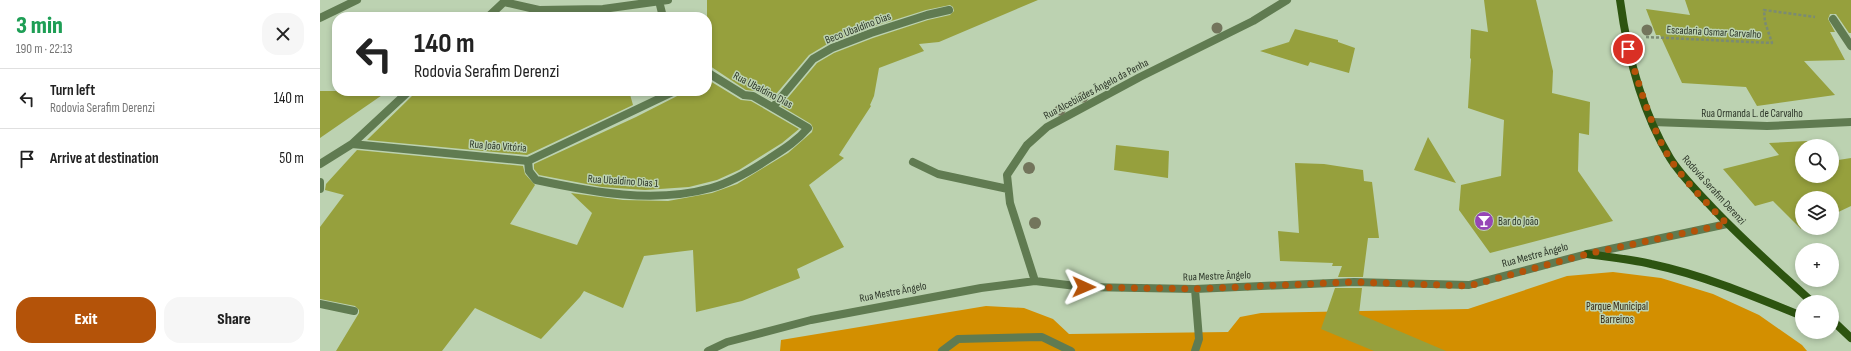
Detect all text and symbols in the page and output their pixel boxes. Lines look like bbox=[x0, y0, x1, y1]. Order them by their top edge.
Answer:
street label: Beco Ubaldino Dias bbox=[823, 9, 893, 47]
text: 3 min bbox=[16, 11, 63, 40]
button: close bbox=[262, 13, 304, 55]
street label: Escadaria Osmar Carvalho bbox=[1666, 23, 1762, 41]
text: 140 m bbox=[414, 27, 475, 60]
icon: left bbox=[348, 28, 400, 80]
pin bbox=[1611, 32, 1645, 66]
icon: arrive bbox=[1617, 38, 1639, 60]
text: 190 m · 22:13 bbox=[16, 41, 72, 57]
street label: Rua Alcebiades Ângelo da Penha bbox=[1041, 56, 1151, 122]
text: Rodovia Serafim Derenzi bbox=[414, 61, 559, 82]
street label: Rua Ubaldino Dias bbox=[731, 69, 795, 111]
text: Turn left bbox=[50, 81, 95, 100]
icon: left bbox=[16, 88, 38, 110]
text: 140 m bbox=[274, 89, 304, 108]
text: Rodovia Serafim Derenzi bbox=[50, 100, 155, 116]
street label: Rua Ormanda L. de Carvalho bbox=[1701, 107, 1803, 120]
street label: Rua João Vitória bbox=[469, 138, 527, 154]
map controls bbox=[1795, 139, 1839, 339]
button: search bbox=[1795, 139, 1839, 183]
icon: arrive bbox=[16, 148, 38, 170]
text: Arrive at destination bbox=[50, 149, 159, 168]
text: 50 m bbox=[279, 149, 304, 168]
street label: Rodovia Serafim Derenzi bbox=[1679, 153, 1749, 227]
street label: Rua Ubaldino Dias 1 bbox=[587, 172, 659, 190]
button: layers bbox=[1795, 191, 1839, 235]
bar icon: Bar do João bbox=[1473, 210, 1495, 232]
place label: Bar do João bbox=[1498, 215, 1539, 228]
street label: Rua Mestre Ângelo bbox=[1500, 240, 1570, 270]
button: + bbox=[1795, 243, 1839, 287]
position arrow bbox=[1063, 266, 1105, 308]
street label: Rua Mestre Ângelo bbox=[1183, 268, 1252, 284]
street label: Rua Mestre Ângelo bbox=[858, 279, 928, 305]
button: − bbox=[1795, 295, 1839, 339]
button: Exit bbox=[16, 297, 156, 343]
button: Share bbox=[164, 297, 304, 343]
park label: Parque Municipal Barreiros bbox=[1586, 300, 1648, 326]

